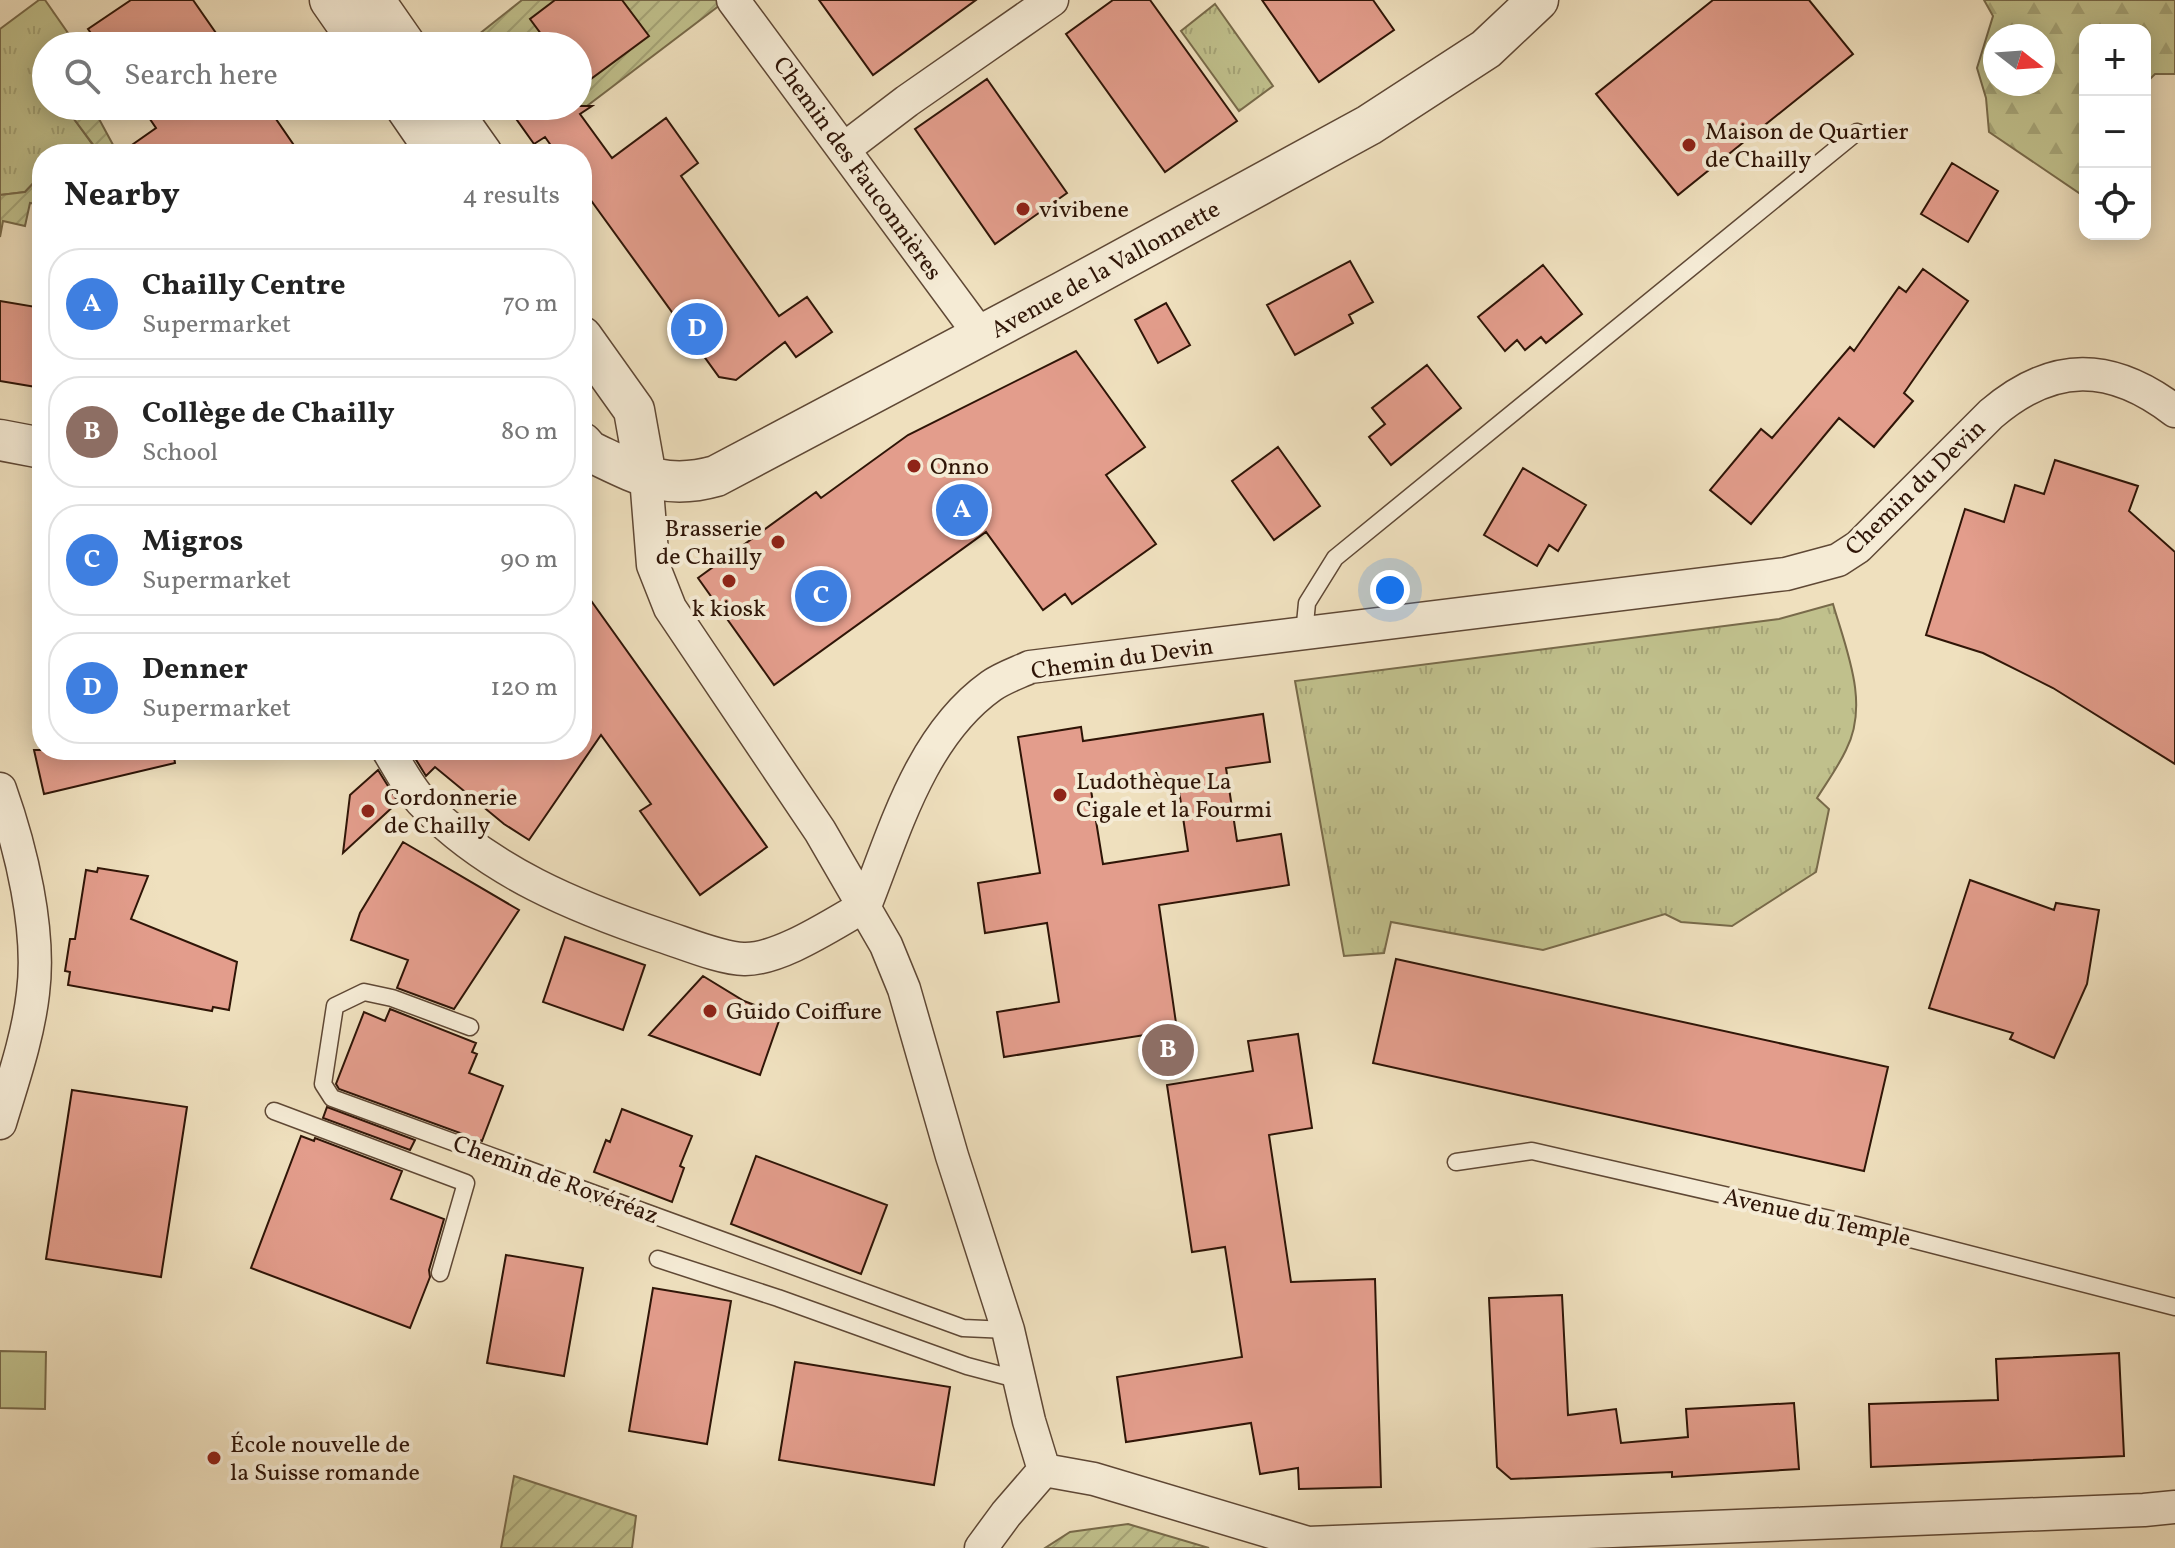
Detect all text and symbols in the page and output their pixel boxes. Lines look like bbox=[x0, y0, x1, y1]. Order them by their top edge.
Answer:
north arrow bbox=[1983, 24, 2055, 96]
map controls bbox=[2079, 24, 2151, 240]
button: + bbox=[2079, 24, 2151, 96]
search box bbox=[32, 32, 592, 120]
street label: Chemin des Fauconnières bbox=[764, 50, 949, 288]
icon: search bbox=[60, 54, 104, 98]
text: Search here bbox=[124, 55, 278, 97]
button: − bbox=[2079, 96, 2151, 168]
place label: Maison de Quartier de Chailly bbox=[1705, 116, 1909, 178]
marker: Maison de Quartier de Chailly bbox=[1680, 136, 1698, 154]
button: locate bbox=[2079, 168, 2151, 240]
text: Nearby bbox=[64, 173, 180, 220]
text: 4 results bbox=[462, 178, 560, 214]
street label: Avenue de la Vallonnette bbox=[985, 193, 1227, 348]
place label: vivibene bbox=[1039, 194, 1129, 228]
marker: vivibene bbox=[1014, 200, 1032, 218]
text: Chailly Centre bbox=[142, 265, 346, 307]
text: A bbox=[83, 286, 101, 322]
text: 70 m bbox=[503, 286, 558, 322]
pin: D bbox=[671, 299, 723, 359]
text: Supermarket bbox=[142, 307, 291, 343]
text: Collège de Chailly bbox=[142, 393, 395, 435]
street label: Chemin du Devin bbox=[1839, 412, 1994, 564]
text: B bbox=[83, 414, 101, 450]
text: 80 m bbox=[501, 414, 558, 450]
text: School bbox=[142, 435, 218, 471]
place label: Onno bbox=[930, 451, 989, 485]
marker: Onno bbox=[905, 457, 923, 475]
pin: A bbox=[936, 480, 988, 540]
place label: Brasserie de Chailly bbox=[656, 513, 762, 575]
text: Migros bbox=[142, 521, 243, 563]
marker: Brasserie de Chailly bbox=[769, 533, 787, 551]
text: C bbox=[84, 542, 100, 578]
text: 90 m bbox=[500, 542, 558, 578]
text: Supermarket bbox=[142, 563, 291, 599]
pin: C bbox=[795, 566, 847, 626]
your location bbox=[1370, 570, 1410, 610]
marker: k kiosk bbox=[720, 572, 738, 590]
place label: k kiosk bbox=[692, 593, 766, 627]
street label: Chemin du Devin bbox=[1029, 630, 1216, 690]
text: Denner bbox=[142, 649, 248, 691]
text: D bbox=[82, 670, 102, 706]
text: 120 m bbox=[490, 670, 558, 706]
text: Supermarket bbox=[142, 691, 291, 727]
place label: Ludothèque La Cigale et la Fourmi bbox=[1076, 766, 1272, 828]
place label: Cordonnerie de Chailly bbox=[384, 782, 518, 844]
marker: Ludothèque La Cigale et la Fourmi bbox=[1051, 786, 1069, 804]
marker: Cordonnerie de Chailly bbox=[359, 802, 377, 820]
place label: Guido Coiffure bbox=[726, 996, 882, 1030]
marker: Guido Coiffure bbox=[701, 1002, 719, 1020]
pin: B bbox=[1142, 1020, 1194, 1080]
street label: Chemin de Rovéréaz bbox=[448, 1128, 663, 1234]
street label: Avenue du Temple bbox=[1719, 1181, 1914, 1257]
place label: École nouvelle de la Suisse romande bbox=[230, 1429, 420, 1491]
marker: École nouvelle de la Suisse romande bbox=[205, 1449, 223, 1467]

